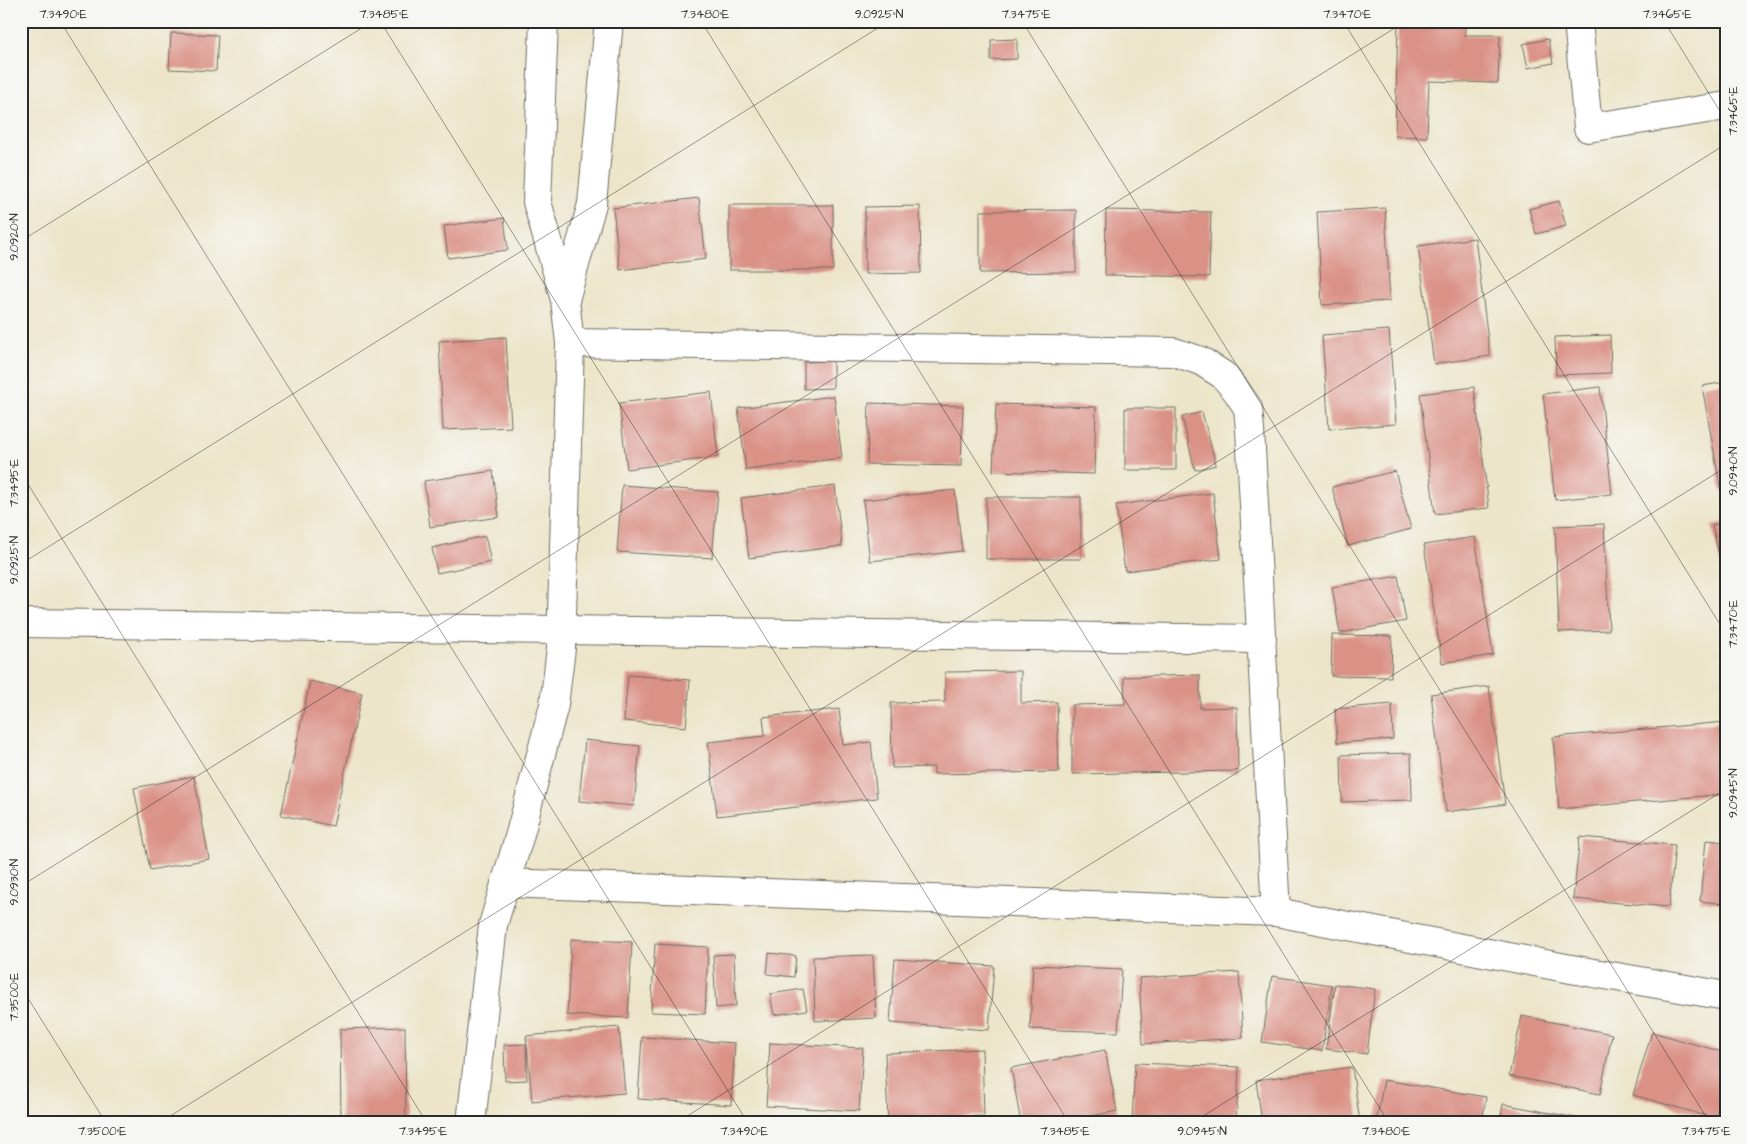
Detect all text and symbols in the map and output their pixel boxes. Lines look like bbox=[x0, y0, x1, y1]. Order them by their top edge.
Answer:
text: 7.3490°E bbox=[39, 6, 87, 23]
text: 7.3485°E bbox=[359, 6, 409, 23]
text: 7.3480°E bbox=[681, 6, 729, 23]
text: 9.0925°N bbox=[855, 6, 904, 23]
text: 7.3475°E bbox=[1002, 6, 1050, 23]
text: 7.3470°E bbox=[1323, 6, 1371, 23]
text: 7.3465°E bbox=[1642, 6, 1692, 23]
text: 7.3465°E bbox=[1725, 86, 1742, 136]
text: 9.0920°N bbox=[6, 213, 23, 261]
text: 9.0940°N bbox=[1725, 446, 1742, 495]
text: 7.3495°E bbox=[6, 459, 23, 507]
text: 9.0925°N bbox=[6, 535, 23, 584]
text: 7.3470°E bbox=[1725, 600, 1742, 648]
text: 9.0945°N bbox=[1725, 768, 1742, 818]
text: 9.0930°N bbox=[6, 858, 23, 905]
text: 7.3500°E bbox=[6, 973, 23, 1021]
text: 7.3500°E bbox=[78, 1123, 126, 1140]
text: 7.3495°E bbox=[399, 1123, 447, 1140]
text: 7.3490°E bbox=[720, 1123, 768, 1140]
text: 7.3485°E bbox=[1040, 1123, 1090, 1140]
text: 9.0945°N bbox=[1177, 1123, 1227, 1140]
text: 7.3480°E bbox=[1362, 1123, 1410, 1140]
text: 7.3475°E bbox=[1682, 1123, 1730, 1140]

